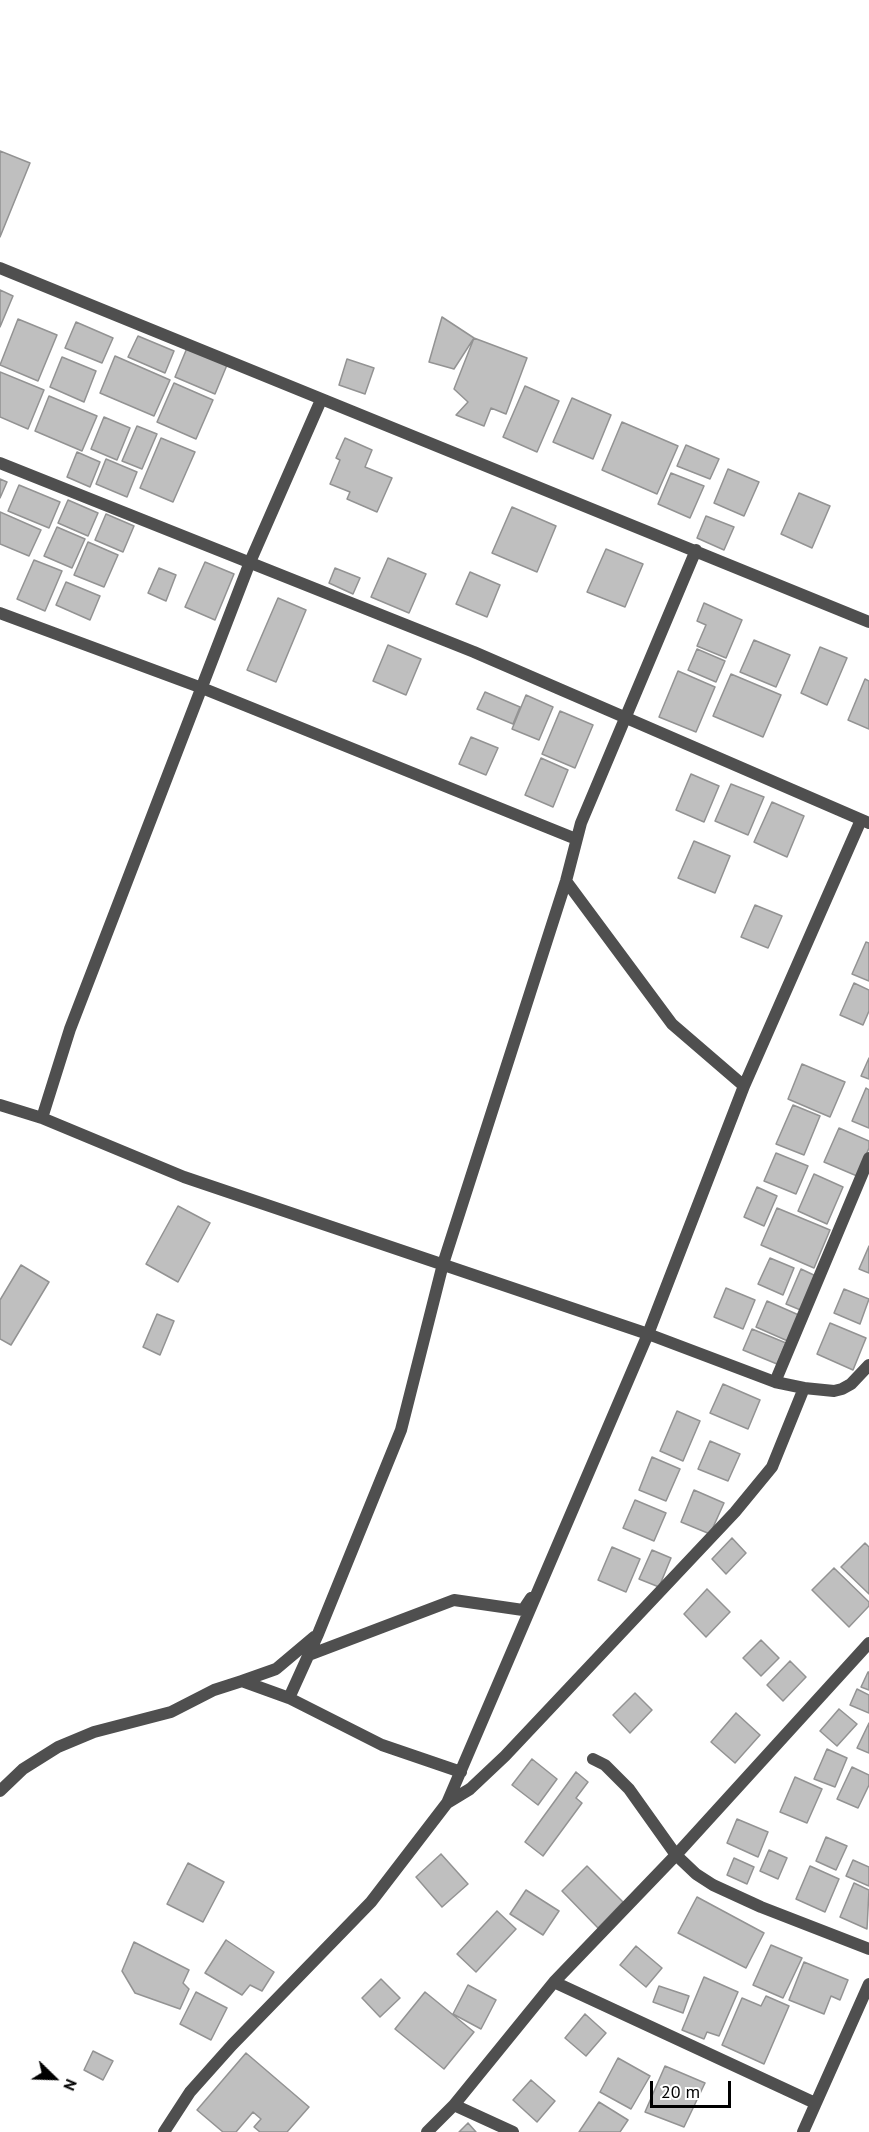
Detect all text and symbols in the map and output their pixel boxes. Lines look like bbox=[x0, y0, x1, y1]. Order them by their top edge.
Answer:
north arrow bbox=[24, 2048, 84, 2108]
scale bar bbox=[653, 2069, 734, 2107]
text: N bbox=[59, 2076, 82, 2094]
text: 20 m bbox=[661, 2080, 700, 2103]

